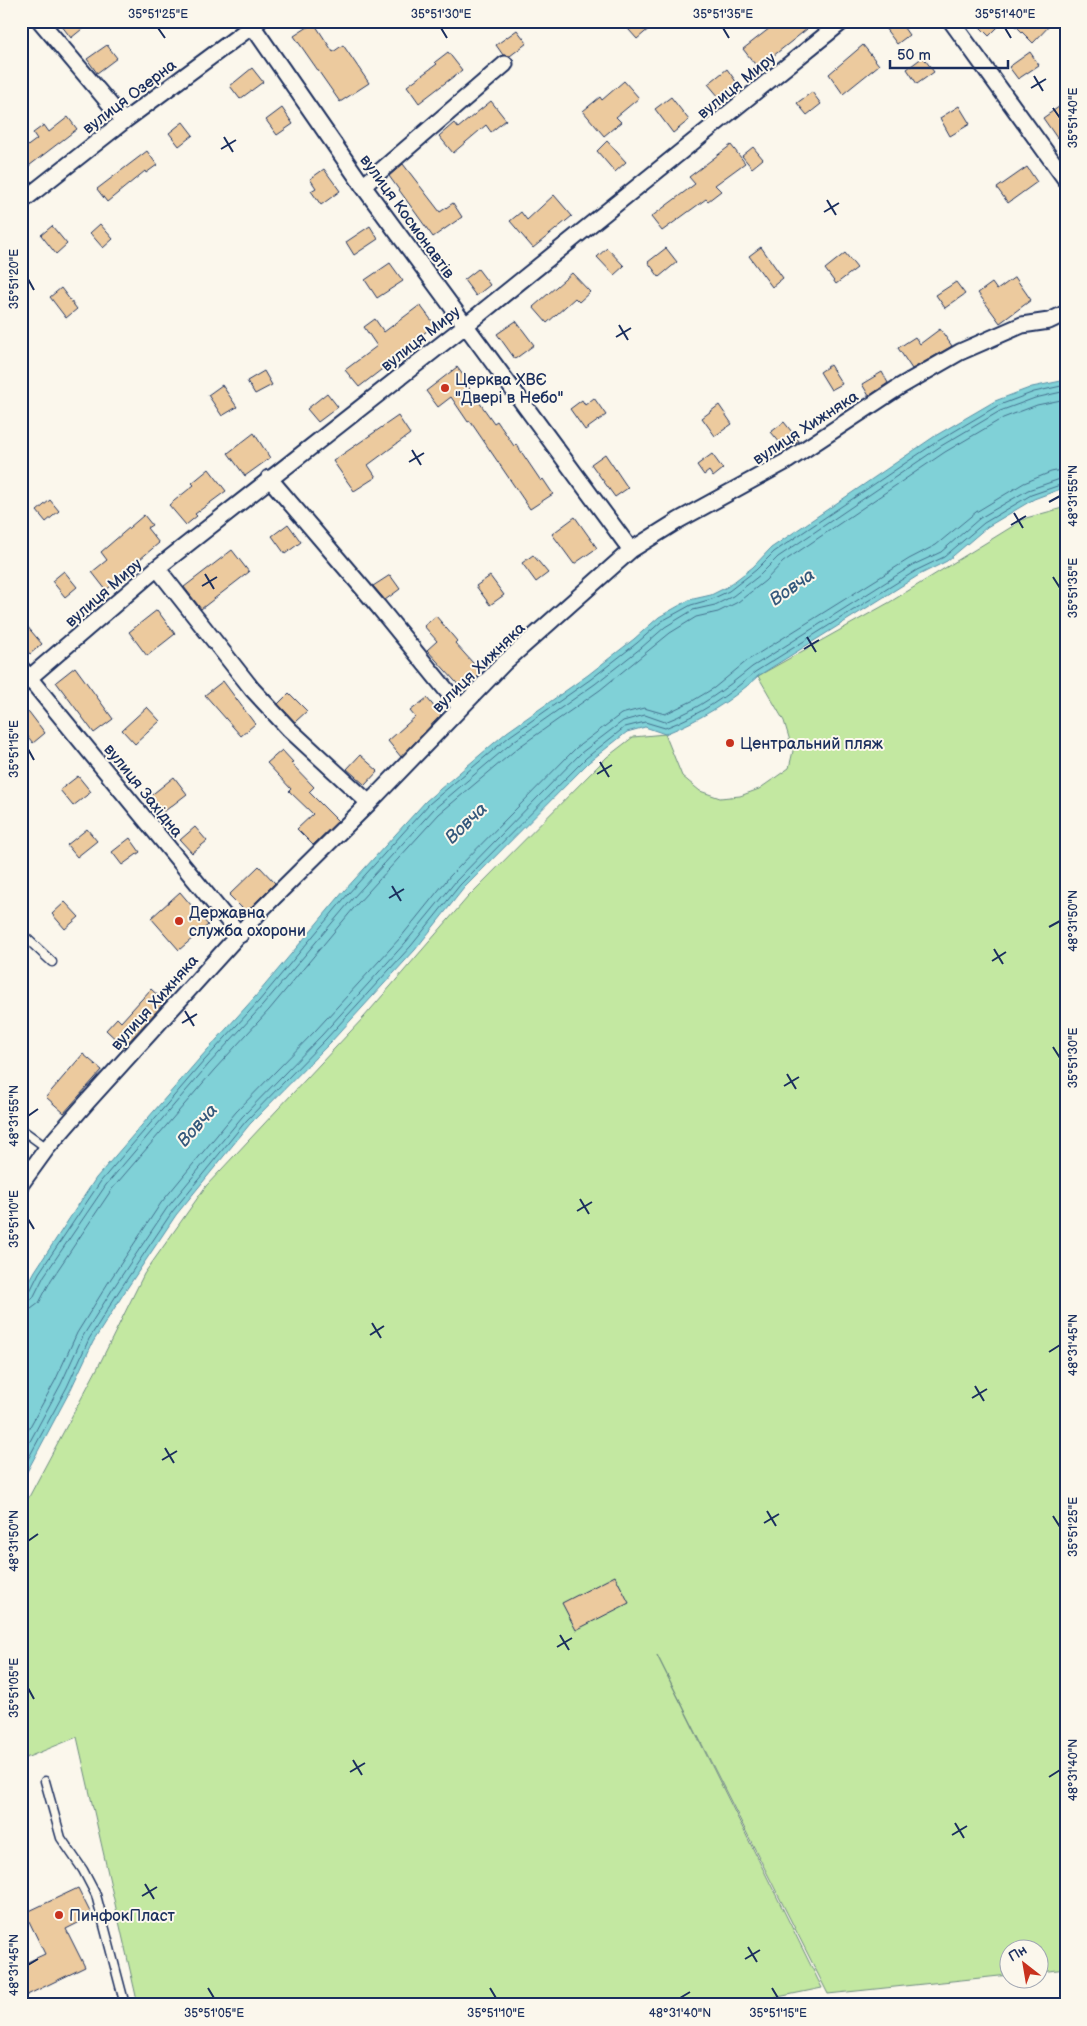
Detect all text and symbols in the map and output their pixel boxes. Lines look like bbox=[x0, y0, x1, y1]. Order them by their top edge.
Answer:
text: 35°51'25"E bbox=[128, 7, 188, 22]
text: 35°51'30"E bbox=[411, 7, 471, 22]
text: 35°51'35"E bbox=[693, 7, 753, 22]
text: 35°51'40"E bbox=[975, 7, 1035, 22]
scale bar bbox=[890, 38, 1007, 70]
text: 50 m bbox=[897, 46, 931, 65]
street label: вулиця Миру bbox=[694, 48, 780, 123]
street label: вулиця Озерна bbox=[79, 56, 181, 139]
text: 35°51'40"E bbox=[1066, 88, 1081, 148]
street label: вулиця Космонавтів bbox=[355, 151, 458, 283]
text: 35°51'20"E bbox=[7, 249, 22, 309]
street label: вулиця Миру bbox=[378, 302, 465, 376]
place label: Церква ХВЄ "Двері в Небо" bbox=[455, 371, 563, 408]
marker: Церква ХВЄ "Двері в Небо" bbox=[439, 382, 451, 394]
street label: вулиця Хижняка bbox=[750, 387, 863, 469]
text: 48°31'55"N bbox=[1066, 465, 1081, 527]
street label: вулиця Миру bbox=[62, 554, 147, 631]
text: 35°51'35"E bbox=[1066, 558, 1081, 618]
water label: Вовча bbox=[766, 564, 819, 610]
street label: вулиця Хижняка bbox=[429, 619, 530, 717]
text: 35°51'15"E bbox=[7, 720, 22, 778]
place label: Центральний пляж bbox=[740, 735, 884, 754]
marker: Центральний пляж bbox=[724, 737, 736, 749]
street label: вулиця Західна bbox=[99, 740, 187, 842]
water label: Вовча bbox=[441, 798, 492, 848]
text: 48°31'50"N bbox=[1066, 890, 1081, 952]
place label: Державна служба охорони bbox=[189, 904, 306, 941]
marker: Державна служба охорони bbox=[173, 915, 185, 927]
street label: вулиця Хижняка bbox=[107, 951, 203, 1055]
text: 35°51'30"E bbox=[1066, 1028, 1081, 1088]
text: 48°31'55"N bbox=[7, 1085, 22, 1147]
water label: Вовча bbox=[173, 1100, 222, 1151]
text: 35°51'10"E bbox=[7, 1190, 22, 1248]
text: 48°31'45"N bbox=[1066, 1314, 1081, 1376]
text: 35°51'25"E bbox=[1066, 1497, 1081, 1557]
text: 48°31'50"N bbox=[7, 1510, 22, 1572]
text: 35°51'05"E bbox=[7, 1658, 22, 1718]
text: 48°31'40"N bbox=[1066, 1739, 1081, 1801]
place label: ПинфокПласт bbox=[69, 1907, 176, 1926]
marker: ПинфокПласт bbox=[53, 1909, 65, 1921]
text: 48°31'45"N bbox=[7, 1934, 22, 1996]
north arrow bbox=[1000, 1938, 1050, 1988]
text: Пн bbox=[1005, 1941, 1030, 1965]
text: 35°51'05"E bbox=[184, 2006, 244, 2021]
text: 35°51'10"E bbox=[467, 2006, 525, 2021]
text: 48°31'40"N bbox=[649, 2006, 711, 2021]
text: 35°51'15"E bbox=[749, 2006, 807, 2021]

